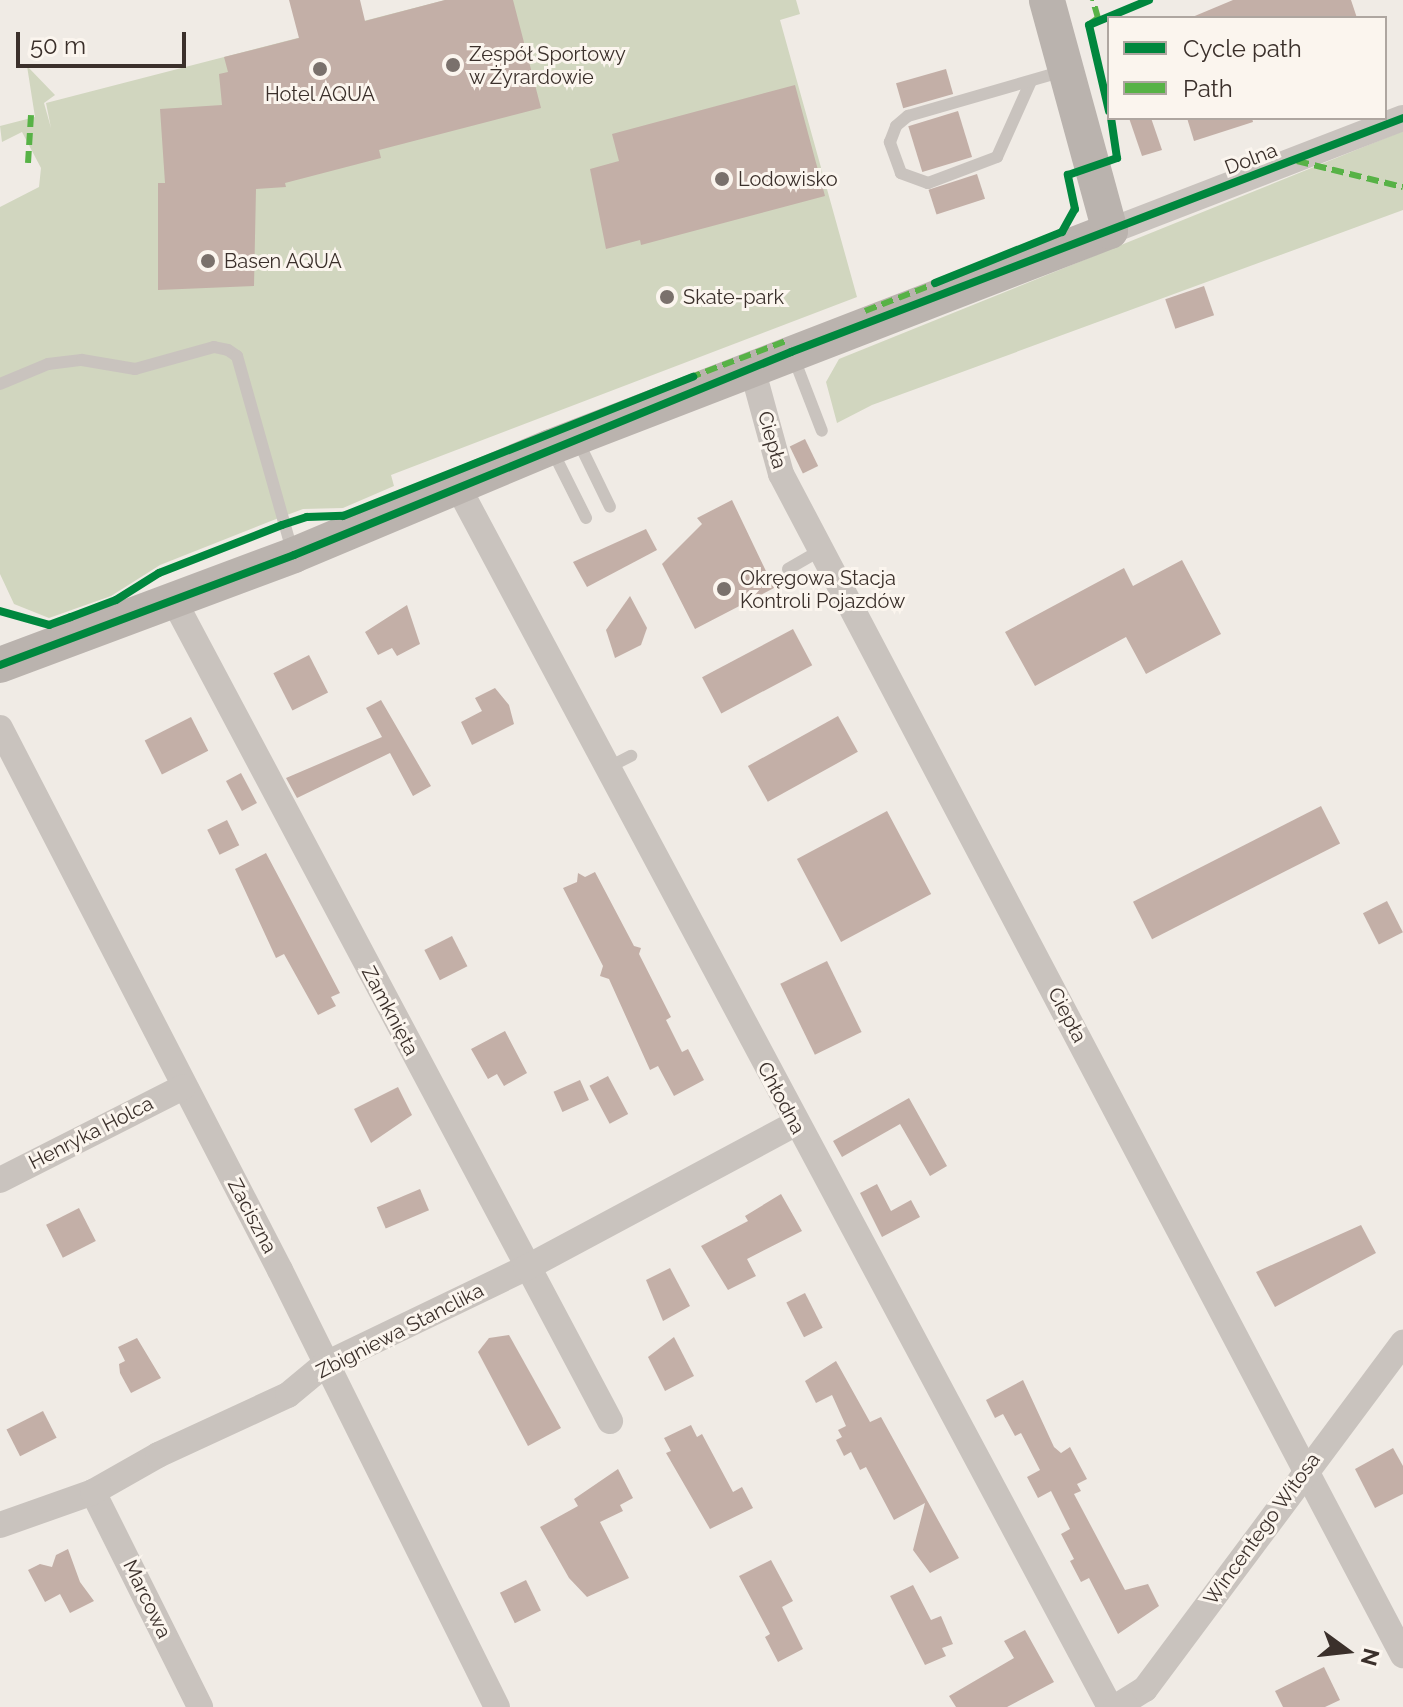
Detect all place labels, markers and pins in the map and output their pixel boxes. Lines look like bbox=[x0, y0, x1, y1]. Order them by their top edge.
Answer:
place label: Zespół Sportowy w Żyrardowie bbox=[469, 42, 626, 89]
marker: Zespół Sportowy w Żyrardowie bbox=[444, 56, 462, 74]
marker: Hotel AQUA bbox=[311, 60, 329, 78]
place label: Hotel AQUA bbox=[264, 82, 376, 106]
place label: Lodowisko bbox=[738, 167, 838, 191]
marker: Lodowisko bbox=[713, 170, 731, 188]
place label: Basen AQUA bbox=[224, 249, 342, 273]
marker: Basen AQUA bbox=[199, 252, 217, 270]
place label: Skate-park bbox=[683, 285, 784, 309]
marker: Skate-park bbox=[658, 288, 676, 306]
place label: Okręgowa Stacja Kontroli Pojazdów bbox=[740, 566, 905, 613]
marker: Okręgowa Stacja Kontroli Pojazdów bbox=[715, 580, 733, 598]

